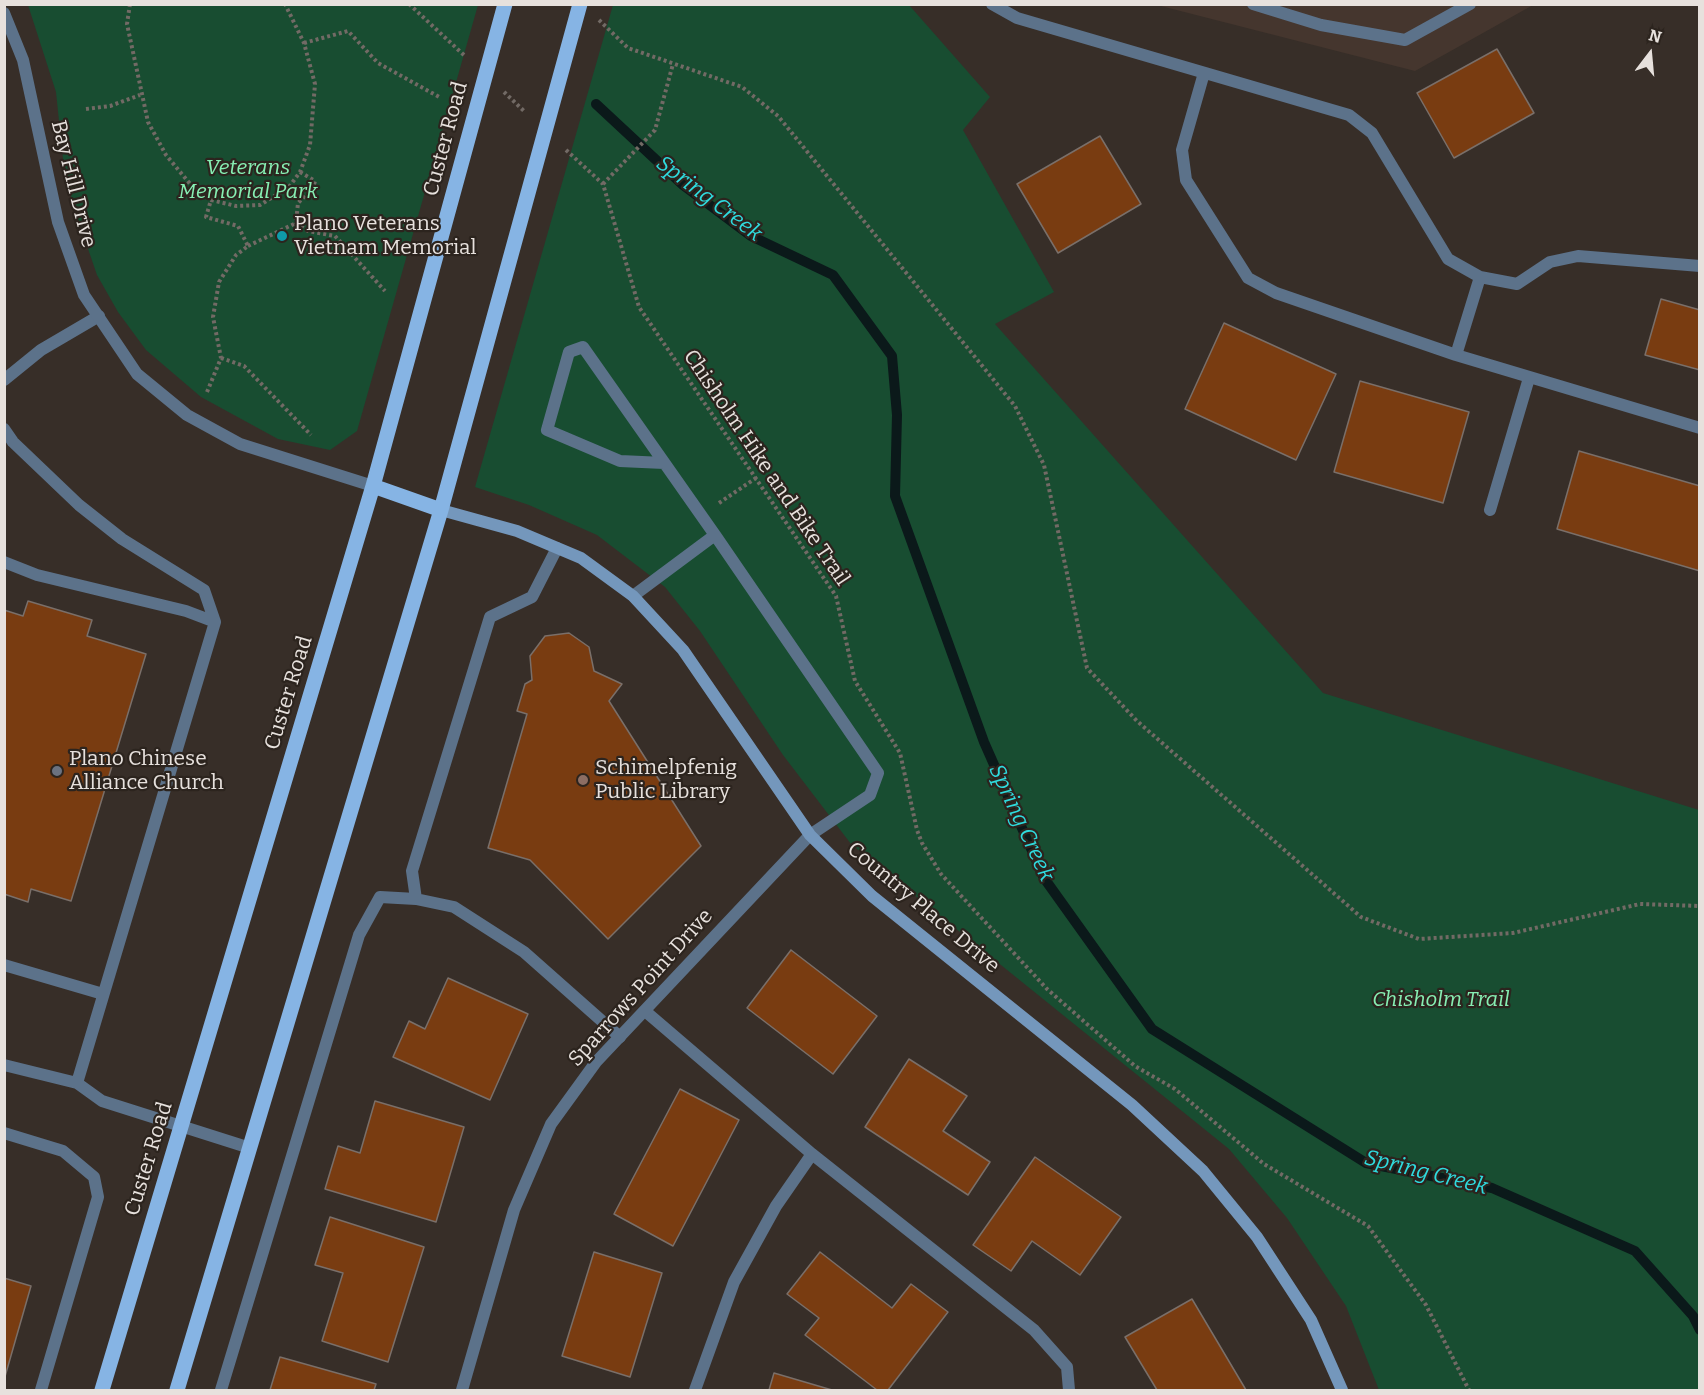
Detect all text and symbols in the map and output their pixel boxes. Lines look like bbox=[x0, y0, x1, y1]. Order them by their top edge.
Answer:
north arrow bbox=[1620, 24, 1680, 84]
text: N bbox=[1647, 25, 1664, 47]
street label: Custer Road bbox=[419, 79, 473, 199]
street label: Bay Hill Drive bbox=[45, 118, 101, 250]
water label: Spring Creek bbox=[651, 151, 767, 247]
park label: Veterans Memorial Park bbox=[178, 155, 318, 205]
place label: Plano Veterans Vietnam Memorial bbox=[294, 211, 476, 261]
marker: Plano Veterans Vietnam Memorial bbox=[275, 229, 289, 243]
street label: Chisholm Hike and Bike Trail bbox=[677, 345, 855, 591]
street label: Custer Road bbox=[260, 633, 318, 753]
place label: Plano Chinese Alliance Church bbox=[69, 746, 224, 796]
place label: Schimelpfenig Public Library bbox=[595, 755, 737, 805]
water label: Spring Creek bbox=[982, 760, 1060, 886]
marker: Plano Chinese Alliance Church bbox=[50, 764, 64, 778]
marker: Schimelpfenig Public Library bbox=[576, 773, 590, 787]
street label: Country Place Drive bbox=[842, 837, 1004, 979]
street label: Sparrows Point Drive bbox=[564, 904, 718, 1072]
park label: Chisholm Trail bbox=[1372, 987, 1510, 1013]
street label: Custer Road bbox=[120, 1099, 178, 1219]
water label: Spring Creek bbox=[1362, 1145, 1490, 1201]

